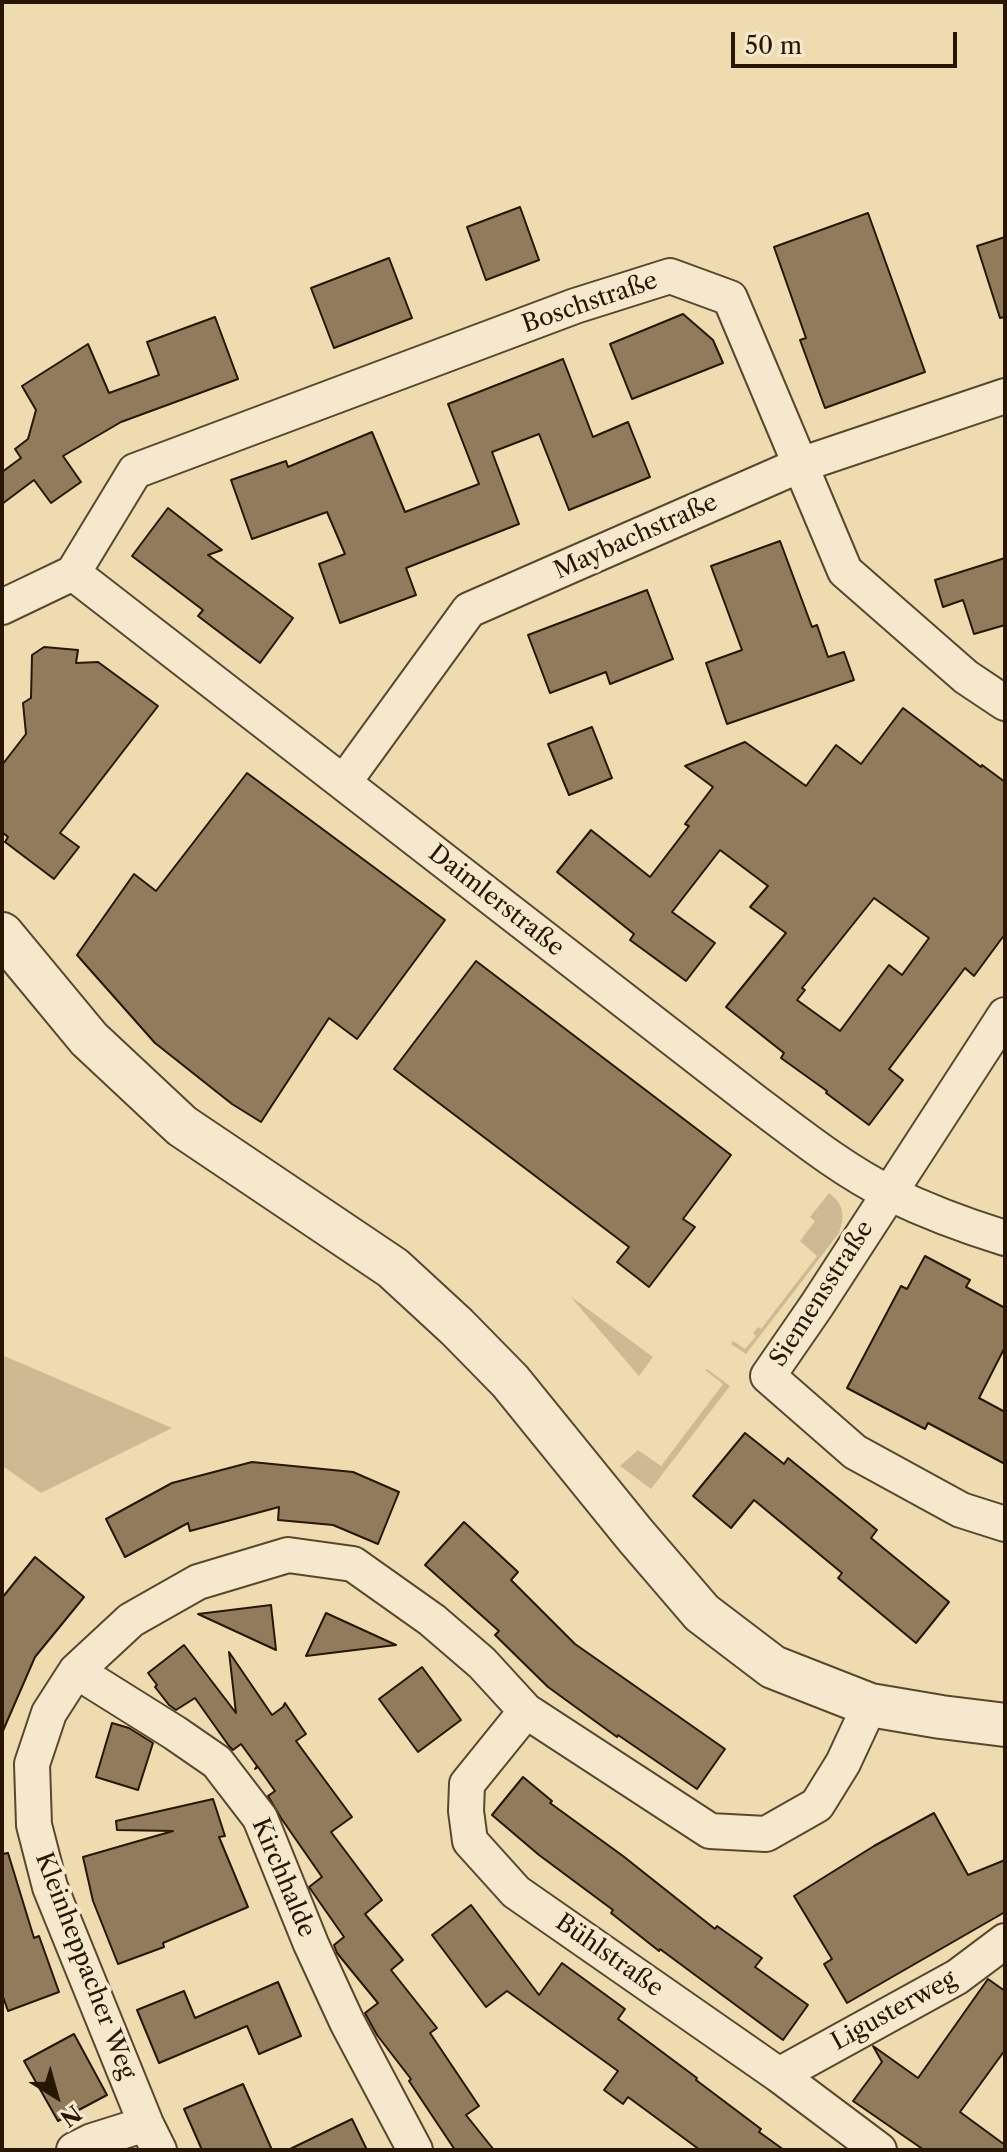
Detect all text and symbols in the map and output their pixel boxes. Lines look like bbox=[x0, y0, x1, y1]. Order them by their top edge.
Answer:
scale bar bbox=[735, 16, 961, 66]
text: 50 m bbox=[745, 31, 802, 60]
street label: Boschstraße bbox=[519, 266, 661, 340]
street label: Maybachstraße bbox=[550, 488, 722, 586]
street label: Daimlerstraße bbox=[423, 839, 569, 963]
street label: Siemensstraße bbox=[764, 1216, 880, 1372]
street label: Kirchhalde bbox=[245, 1814, 321, 1942]
street label: Kleinheppacher Weg bbox=[29, 1849, 141, 2083]
street label: Bühlstraße bbox=[550, 1908, 668, 2004]
street label: Ligusterweg bbox=[827, 1965, 961, 2057]
north arrow bbox=[16, 2056, 96, 2136]
text: N bbox=[55, 2099, 87, 2132]

